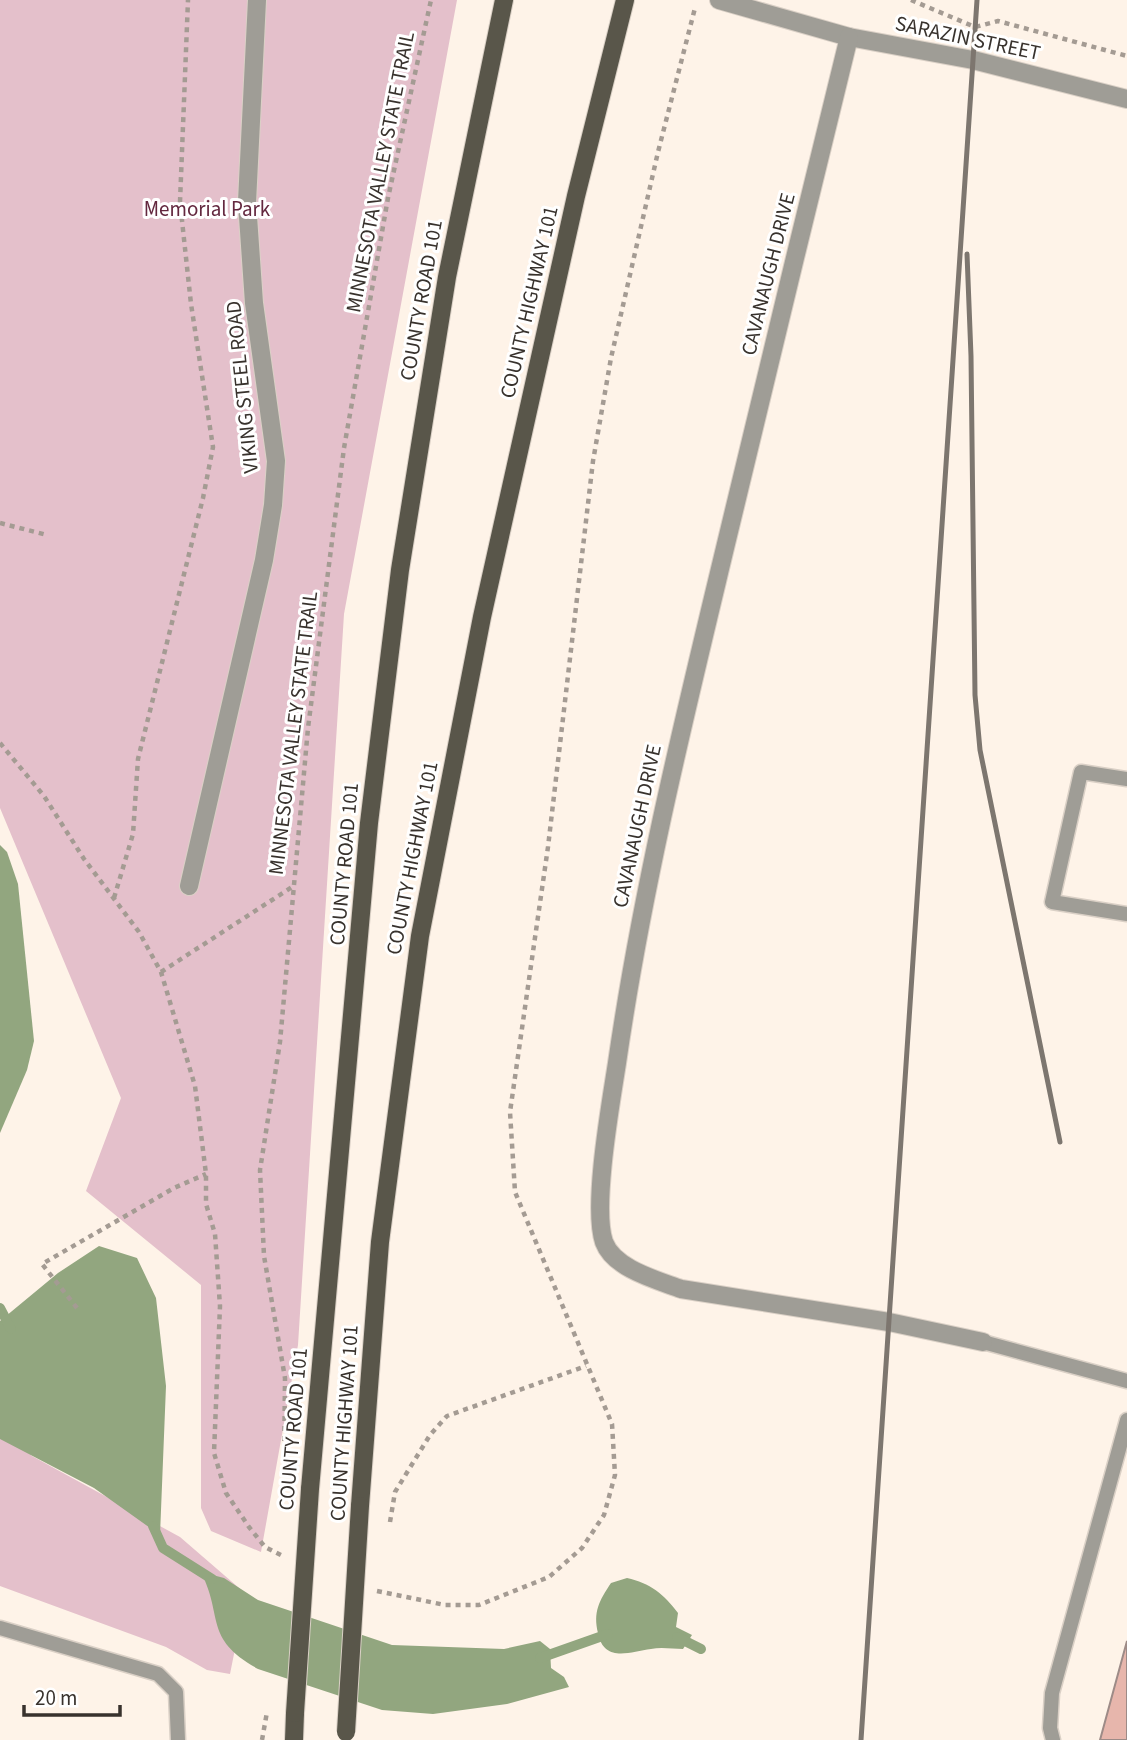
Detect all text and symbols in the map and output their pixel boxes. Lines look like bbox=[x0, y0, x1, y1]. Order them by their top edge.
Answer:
street label: SARAZIN STREET bbox=[893, 8, 1043, 68]
street label: MINNESOTA VALLEY STATE TRAIL bbox=[338, 29, 422, 315]
street label: CAVANAUGH DRIVE bbox=[733, 190, 803, 358]
park label: Memorial Park bbox=[144, 194, 271, 224]
street label: COUNTY HIGHWAY 101 bbox=[492, 203, 566, 401]
street label: COUNTY ROAD 101 bbox=[392, 217, 450, 383]
street label: VIKING STEEL ROAD bbox=[218, 299, 266, 475]
street label: MINNESOTA VALLEY STATE TRAIL bbox=[261, 589, 325, 877]
street label: CAVANAUGH DRIVE bbox=[605, 742, 669, 910]
street label: COUNTY HIGHWAY 101 bbox=[379, 759, 445, 957]
street label: COUNTY ROAD 101 bbox=[322, 781, 366, 947]
street label: COUNTY HIGHWAY 101 bbox=[322, 1324, 366, 1522]
street label: COUNTY ROAD 101 bbox=[271, 1346, 315, 1512]
scale bar bbox=[24, 1674, 121, 1718]
text: 20 m bbox=[35, 1683, 77, 1713]

